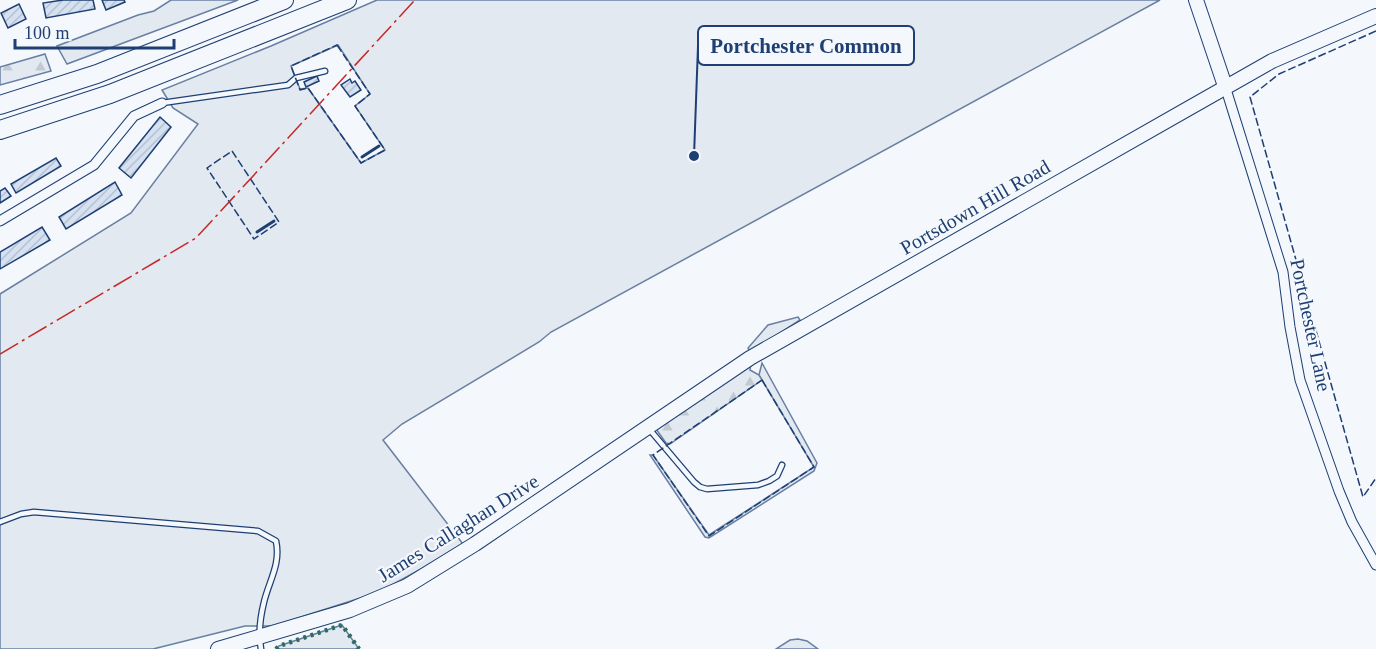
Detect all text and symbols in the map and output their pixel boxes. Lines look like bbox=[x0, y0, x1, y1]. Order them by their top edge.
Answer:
scale bar bbox=[15, 12, 174, 50]
text: 100 m bbox=[24, 23, 70, 43]
callout: Portchester Common bbox=[698, 26, 914, 65]
text: Portchester Common bbox=[710, 34, 902, 58]
street label: Portsdown Hill Road bbox=[896, 155, 1054, 259]
street label: Portchester Lane bbox=[1286, 257, 1336, 393]
street label: James Callaghan Drive bbox=[374, 469, 543, 587]

